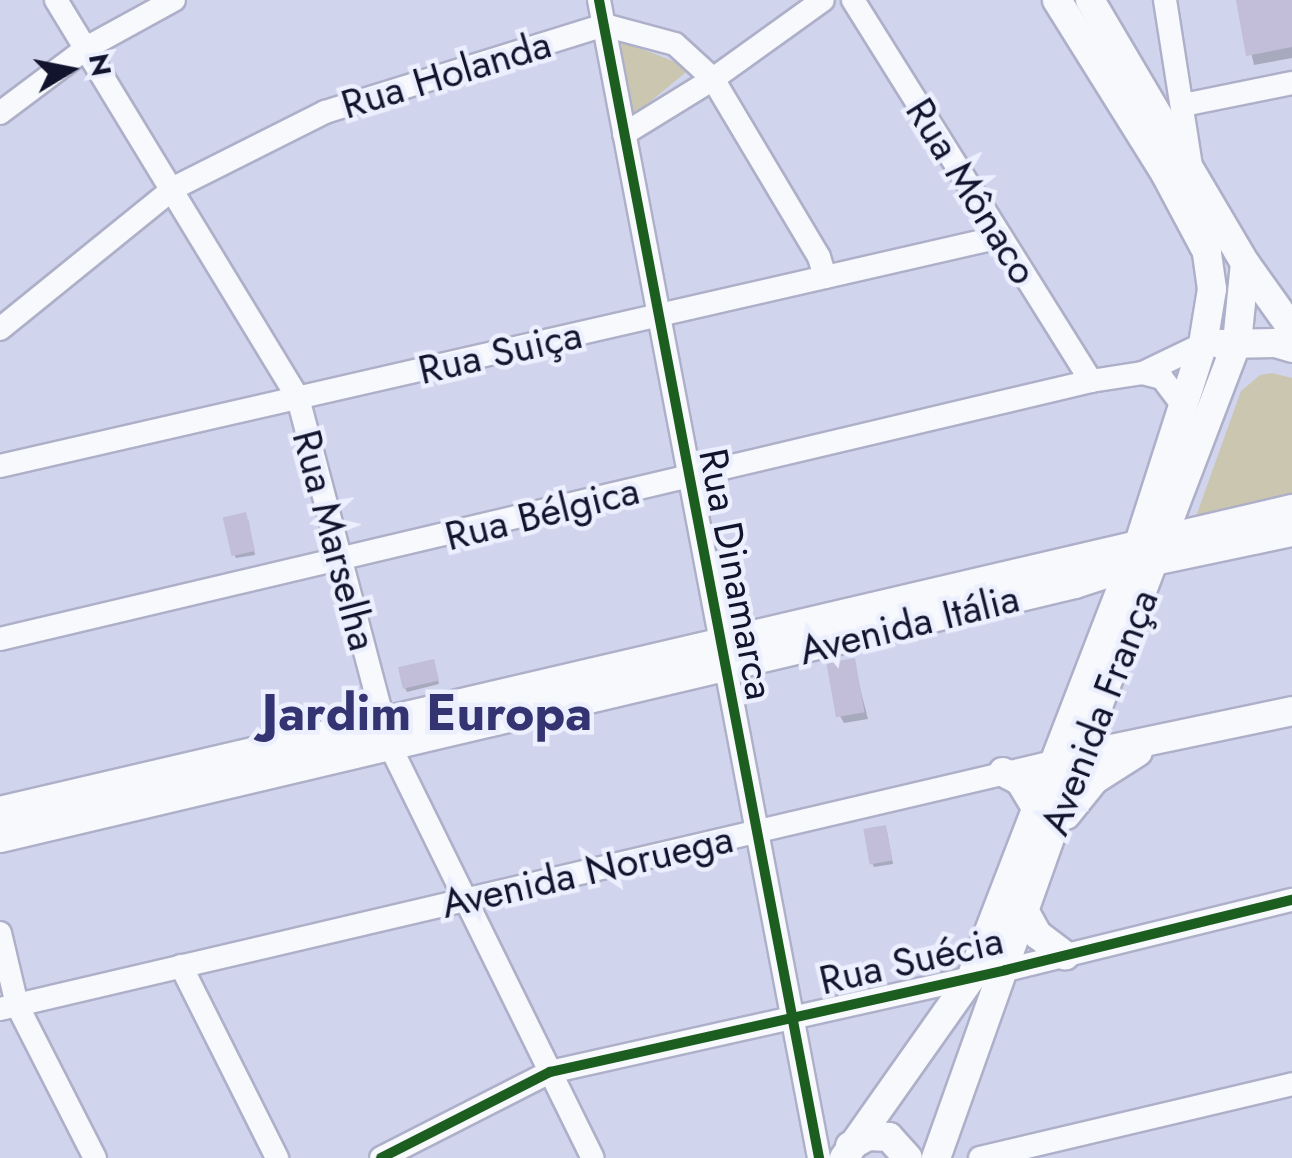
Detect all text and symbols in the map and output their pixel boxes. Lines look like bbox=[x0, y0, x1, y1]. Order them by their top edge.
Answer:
street label: Rua Holanda bbox=[335, 19, 557, 129]
north arrow bbox=[20, 20, 120, 120]
text: N bbox=[78, 50, 122, 79]
street label: Rua Mônaco bbox=[896, 89, 1048, 293]
street label: Rua Suiça bbox=[414, 310, 586, 394]
street label: Rua Marselha bbox=[283, 425, 387, 655]
street label: Rua Dinamarca bbox=[689, 445, 785, 703]
street label: Rua Bélgica bbox=[440, 466, 644, 560]
street label: Avenida Itália bbox=[794, 573, 1024, 675]
street label: Avenida França bbox=[1030, 583, 1168, 841]
district label: Jardim Europa bbox=[262, 683, 592, 743]
street label: Avenida Noruega bbox=[437, 814, 737, 928]
street label: Rua Suécia bbox=[815, 916, 1007, 1004]

